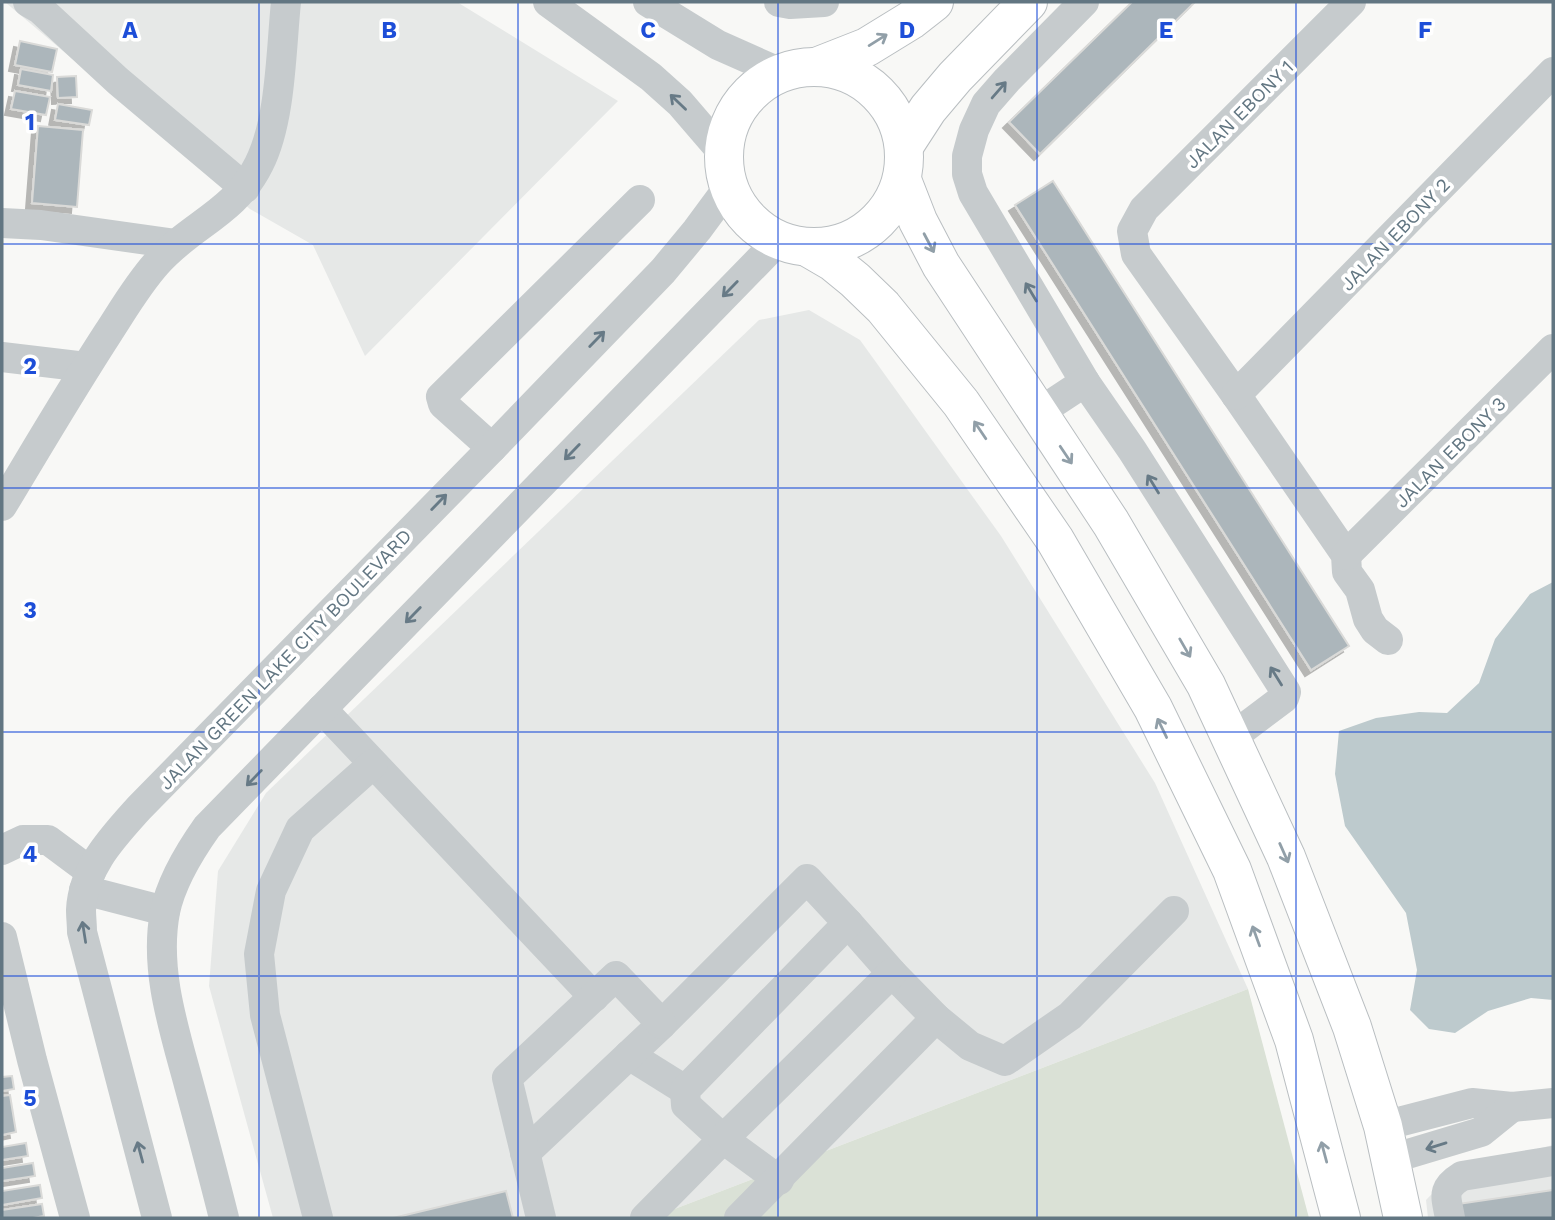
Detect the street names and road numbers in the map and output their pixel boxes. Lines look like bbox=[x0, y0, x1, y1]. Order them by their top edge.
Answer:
street label: JALAN EBONY 1 bbox=[1181, 56, 1298, 173]
street label: JALAN EBONY 2 bbox=[1336, 173, 1455, 295]
street label: JALAN EBONY 3 bbox=[1390, 392, 1511, 513]
street label: JALAN GREEN LAKE CITY BOULEVARD bbox=[154, 524, 416, 794]

